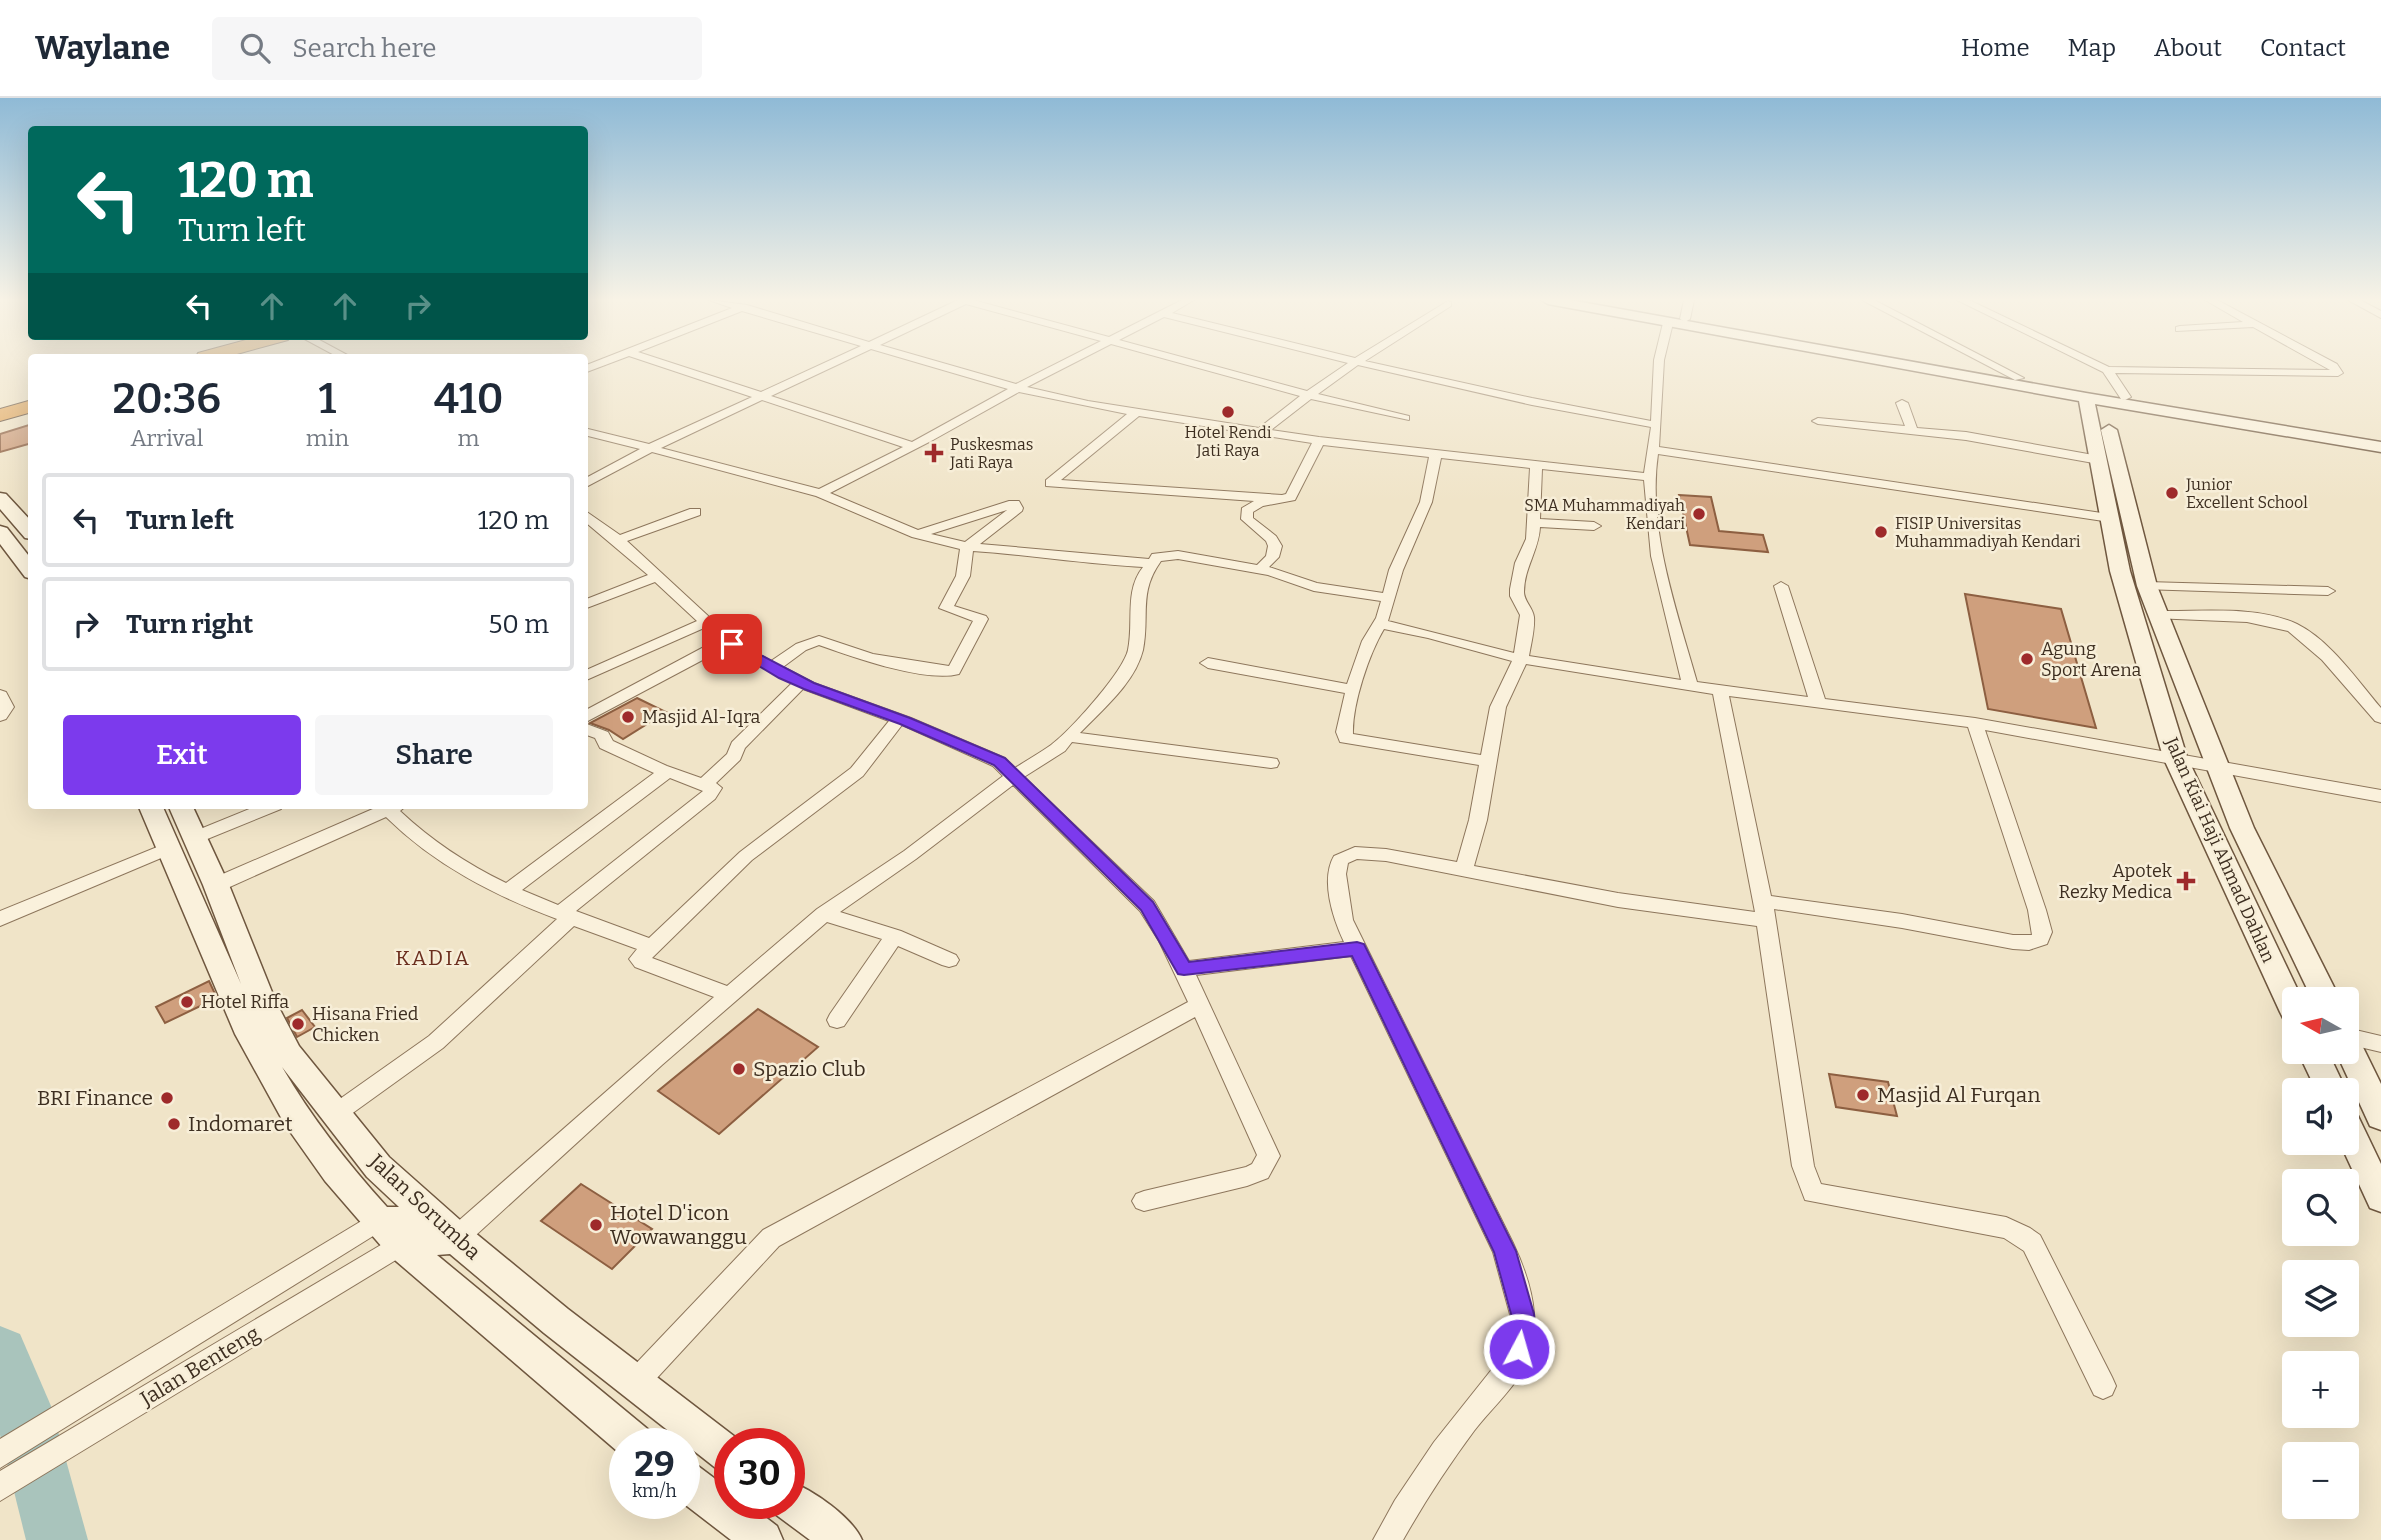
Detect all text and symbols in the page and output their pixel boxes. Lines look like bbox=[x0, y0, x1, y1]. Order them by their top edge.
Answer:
search box bbox=[212, 17, 702, 80]
text: Waylane bbox=[35, 28, 170, 68]
icon: search bbox=[236, 29, 274, 67]
text: Search here bbox=[292, 33, 437, 64]
text: Home bbox=[1961, 34, 2030, 62]
text: Map bbox=[2068, 34, 2116, 62]
text: About bbox=[2154, 34, 2222, 62]
text: Contact bbox=[2260, 34, 2346, 62]
text: 120 m bbox=[178, 151, 313, 210]
icon: left bbox=[63, 154, 154, 245]
text: Turn left bbox=[178, 211, 306, 249]
icon: left bbox=[180, 287, 218, 325]
icon: ahead bbox=[253, 287, 291, 325]
icon: ahead bbox=[326, 287, 364, 325]
icon: right bbox=[399, 287, 437, 325]
text: 20:36 bbox=[113, 374, 221, 424]
text: 1 bbox=[318, 374, 336, 424]
text: 410 bbox=[434, 374, 503, 424]
marker: Hotel Rendi Jati Raya bbox=[1220, 404, 1236, 420]
place label: Hotel Rendi Jati Raya bbox=[1184, 423, 1272, 460]
text: Arrival bbox=[130, 424, 203, 452]
text: min bbox=[306, 424, 349, 452]
text: m bbox=[458, 424, 479, 452]
place label: Puskesmas Jati Raya bbox=[949, 435, 1033, 472]
marker: Puskesmas Jati Raya bbox=[924, 443, 944, 463]
place label: Junior Excellent School bbox=[2185, 475, 2308, 512]
marker: Junior Excellent School bbox=[2164, 485, 2180, 501]
place label: SMA Muhammadiyah Kendari bbox=[1524, 496, 1685, 533]
icon: left bbox=[67, 501, 105, 539]
text: Turn left bbox=[126, 505, 234, 536]
text: 120 m bbox=[478, 505, 549, 536]
marker: SMA Muhammadiyah Kendari bbox=[1691, 506, 1707, 522]
place label: FISIP Universitas Muhammadiyah Kendari bbox=[1895, 514, 2081, 551]
marker: FISIP Universitas Muhammadiyah Kendari bbox=[1873, 524, 1889, 540]
icon: right bbox=[67, 605, 105, 643]
text: Turn right bbox=[126, 609, 253, 640]
text: 50 m bbox=[488, 609, 549, 640]
pin bbox=[702, 614, 762, 674]
icon: arrive bbox=[713, 625, 751, 663]
place label: Agung Sport Arena bbox=[2041, 638, 2142, 681]
marker: Agung Sport Arena bbox=[2019, 651, 2035, 667]
place label: Masjid Al-Iqra bbox=[642, 706, 761, 728]
marker: Masjid Al-Iqra bbox=[620, 709, 636, 725]
button: Exit bbox=[63, 715, 301, 795]
button: Share bbox=[315, 715, 553, 795]
street label: Jalan Kiai Haji Ahmad Dahlan bbox=[2160, 733, 2280, 967]
place label: Apotek Rezky Medica bbox=[2059, 860, 2173, 903]
marker: Apotek Rezky Medica bbox=[2178, 873, 2194, 889]
district label: KADIA bbox=[395, 945, 471, 971]
north arrow bbox=[2282, 987, 2359, 1064]
map controls bbox=[2282, 987, 2359, 1519]
place label: Hotel Riffa bbox=[201, 991, 289, 1013]
marker: Hotel Riffa bbox=[179, 994, 195, 1010]
place label: Hisana Fried Chicken bbox=[312, 1003, 419, 1046]
marker: Hisana Fried Chicken bbox=[290, 1016, 306, 1032]
place label: Spazio Club bbox=[753, 1056, 866, 1082]
marker: Spazio Club bbox=[731, 1061, 747, 1077]
button: sound bbox=[2282, 1078, 2359, 1155]
place label: Masjid Al Furqan bbox=[1877, 1082, 2041, 1108]
place label: BRI Finance bbox=[37, 1085, 153, 1111]
marker: Masjid Al Furqan bbox=[1855, 1087, 1871, 1103]
marker: BRI Finance bbox=[159, 1090, 175, 1106]
place label: Indomaret bbox=[188, 1111, 293, 1137]
marker: Indomaret bbox=[166, 1116, 182, 1132]
street label: Jalan Sorumba bbox=[363, 1148, 487, 1266]
button: search bbox=[2282, 1169, 2359, 1246]
place label: Hotel D'icon Wowawanggu bbox=[610, 1200, 747, 1250]
marker: Hotel D'icon Wowawanggu bbox=[588, 1217, 604, 1233]
button: layers bbox=[2282, 1260, 2359, 1337]
position arrow bbox=[1482, 1312, 1556, 1386]
street label: Jalan Benteng bbox=[135, 1320, 265, 1412]
button: + bbox=[2282, 1351, 2359, 1428]
speed limit sign: 30 bbox=[714, 1428, 805, 1519]
button: − bbox=[2282, 1442, 2359, 1519]
text: 29 bbox=[634, 1443, 675, 1485]
text: km/h bbox=[632, 1480, 677, 1502]

